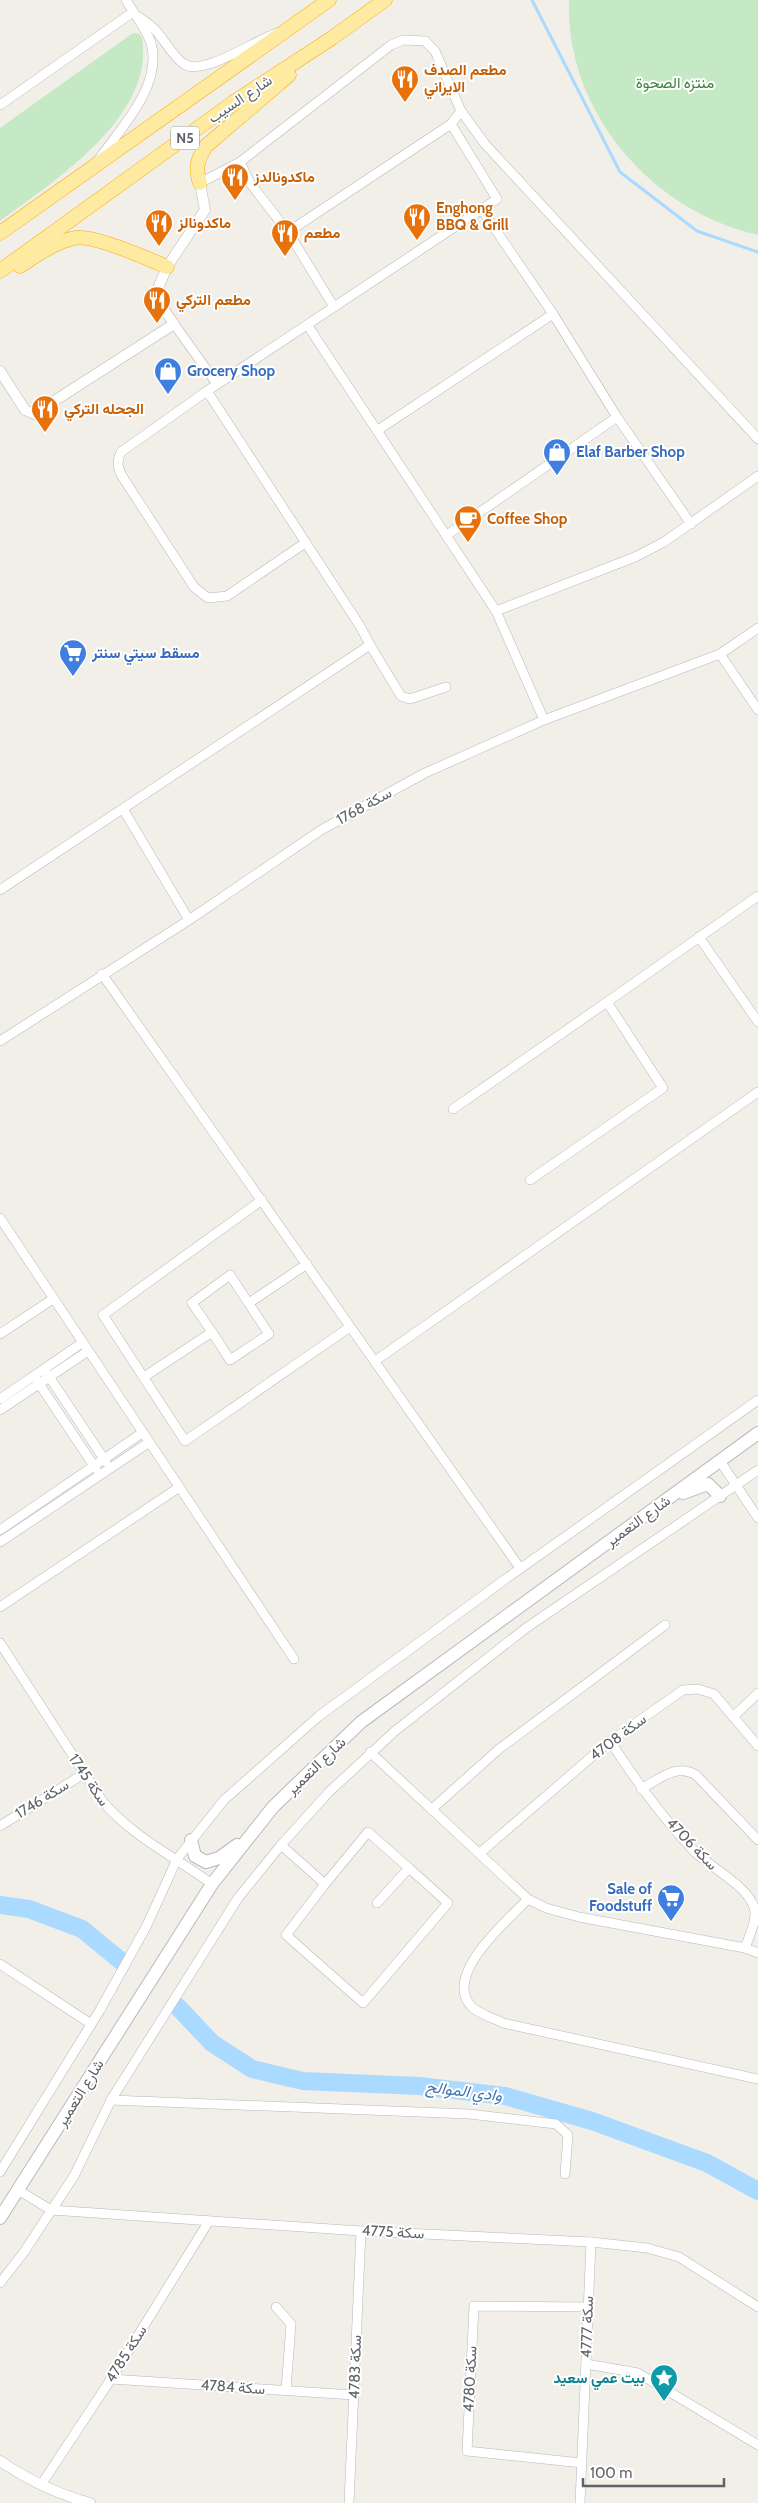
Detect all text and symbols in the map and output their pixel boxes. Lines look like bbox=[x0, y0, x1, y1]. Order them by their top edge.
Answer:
place label: مطعم الصدف الايراني bbox=[424, 61, 507, 100]
restaurant icon: مطعم الصدف الايراني bbox=[390, 64, 420, 103]
street label: شارع السيب bbox=[205, 71, 277, 129]
park label: منتزه الصحوة bbox=[636, 74, 714, 92]
road number: N5 bbox=[171, 126, 199, 150]
restaurant icon: ماكدونالدز bbox=[220, 162, 250, 201]
place label: ماكدونالدز bbox=[253, 168, 315, 186]
place label: Enghong BBQ & Grill bbox=[436, 199, 509, 234]
restaurant icon: Enghong BBQ & Grill bbox=[402, 202, 432, 241]
restaurant icon: ماكدونالز bbox=[144, 208, 174, 247]
place label: ماكدونالز bbox=[177, 214, 231, 232]
restaurant icon: مطعم bbox=[270, 218, 300, 257]
place label: مطعم bbox=[304, 224, 341, 243]
restaurant icon: مطعم التركي bbox=[142, 285, 172, 324]
place label: مطعم التركي bbox=[176, 291, 251, 313]
shop icon: Grocery Shop bbox=[153, 356, 183, 395]
place label: Grocery Shop bbox=[187, 362, 276, 380]
restaurant icon: الجحله التركي bbox=[30, 394, 60, 433]
place label: الجحله التركي bbox=[64, 400, 144, 422]
shop icon: Elaf Barber Shop bbox=[542, 437, 572, 476]
place label: Elaf Barber Shop bbox=[576, 443, 685, 461]
cafe icon: Coffee Shop bbox=[453, 504, 483, 543]
place label: Coffee Shop bbox=[487, 510, 568, 528]
supermarket icon: مسقط سيتي سنتر bbox=[58, 638, 88, 677]
place label: مسقط سيتي سنتر bbox=[91, 644, 200, 666]
street label: سكة 1768 bbox=[333, 783, 395, 828]
street label: شارع التعمير bbox=[601, 1491, 675, 1553]
street label: سكة 4708 bbox=[586, 1710, 650, 1764]
street label: شارع التعمير bbox=[282, 1733, 351, 1801]
street label: سكة 1745 bbox=[65, 1750, 113, 1810]
street label: سكة 1746 bbox=[12, 1775, 72, 1822]
street label: سكة 4706 bbox=[663, 1814, 721, 1874]
place label: Sale of Foodstuff bbox=[589, 1880, 652, 1915]
supermarket icon: Sale of Foodstuff bbox=[656, 1883, 686, 1922]
street label: شارع التعمير bbox=[52, 2056, 109, 2132]
water label: وادي الموالح bbox=[424, 2077, 503, 2109]
street label: سكة 4775 bbox=[361, 2221, 425, 2243]
street label: سكة 4777 bbox=[577, 2296, 597, 2358]
street label: سكة 4785 bbox=[101, 2322, 151, 2386]
street label: سكة 4783 bbox=[345, 2335, 365, 2399]
street label: سكة 4780 bbox=[459, 2345, 481, 2413]
place icon: بيت عمي سعيد bbox=[649, 2363, 679, 2402]
place label: بيت عمي سعيد bbox=[553, 2369, 645, 2391]
street label: سكة 4784 bbox=[200, 2376, 266, 2398]
scale bar bbox=[583, 2456, 724, 2488]
text: 100 m bbox=[590, 2464, 632, 2482]

